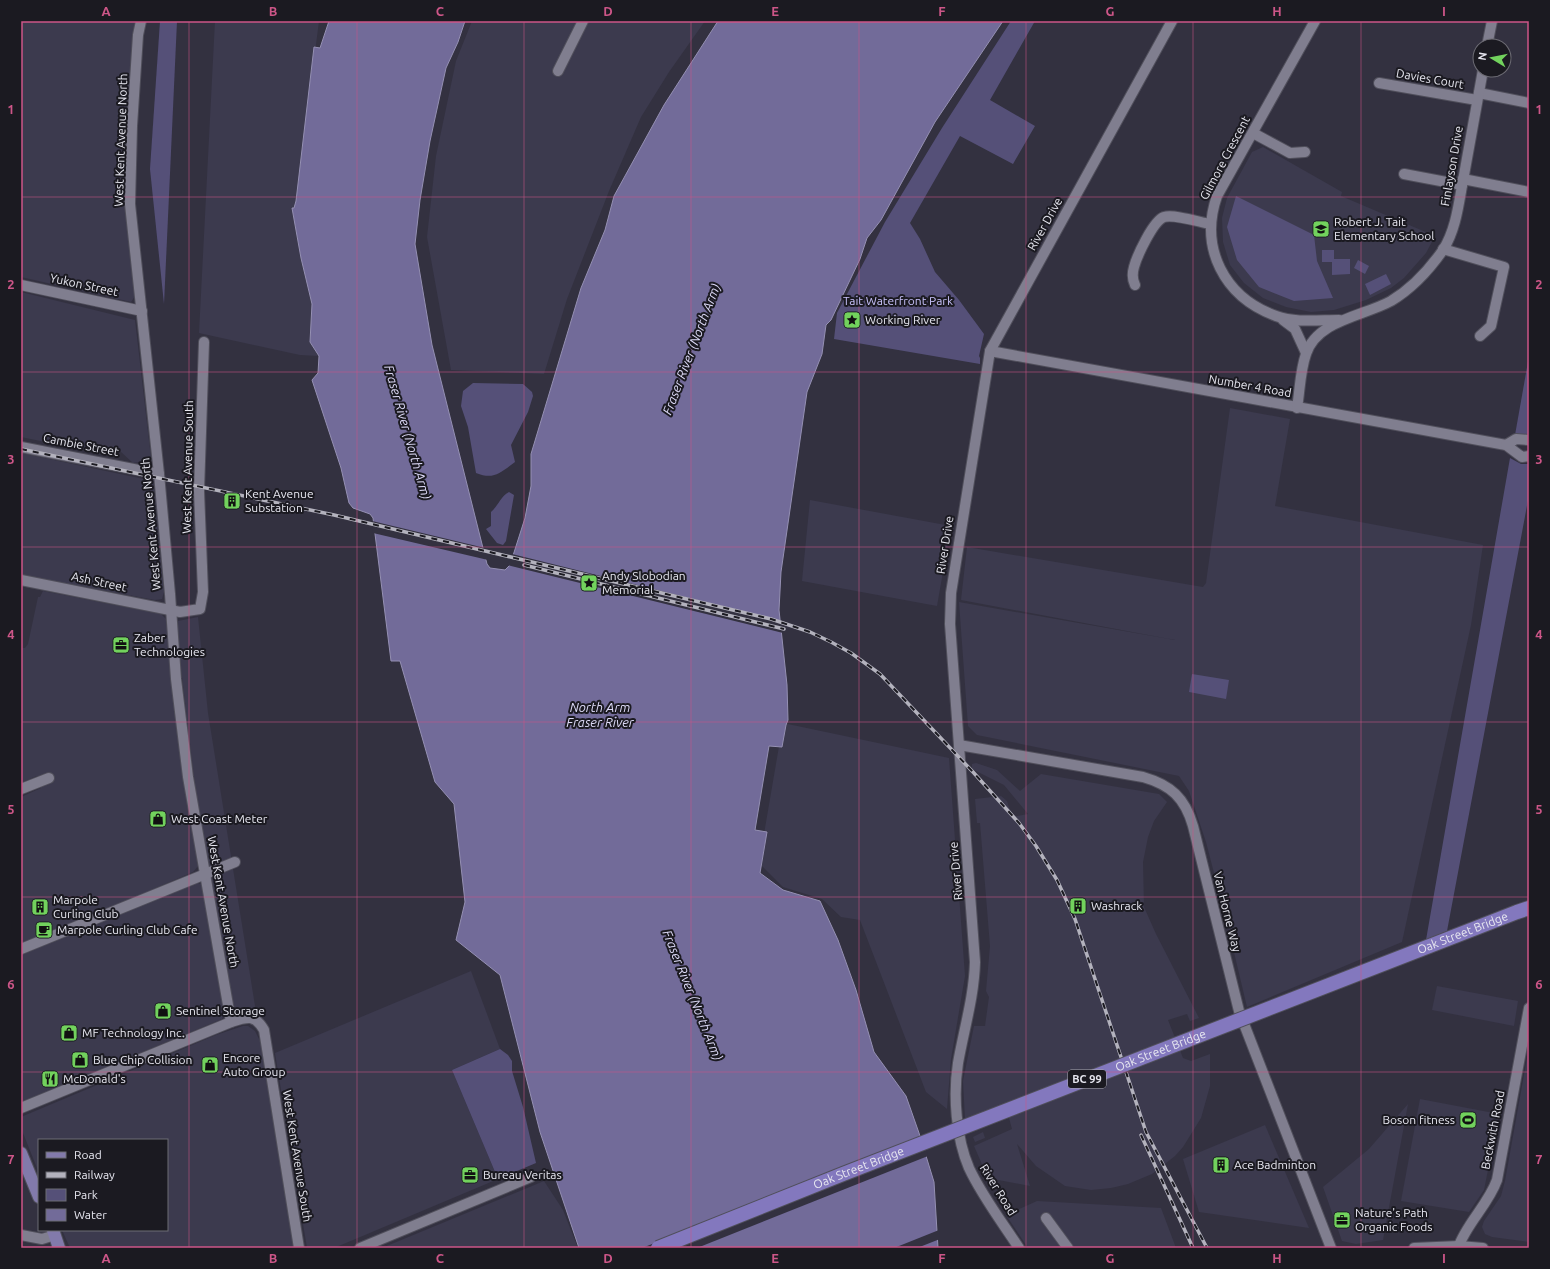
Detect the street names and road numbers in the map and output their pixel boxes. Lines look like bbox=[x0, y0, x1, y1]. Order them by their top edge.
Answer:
street label: Davies Court bbox=[1395, 66, 1465, 91]
street label: West Kent Avenue North bbox=[112, 73, 129, 207]
street label: Gilmore Crescent bbox=[1197, 114, 1252, 202]
street label: Finlayson Drive bbox=[1438, 125, 1465, 207]
street label: River Drive bbox=[1025, 195, 1064, 252]
street label: Yukon Street bbox=[49, 271, 120, 298]
street label: Number 4 Road bbox=[1208, 372, 1293, 399]
street label: West Kent Avenue South bbox=[180, 400, 195, 534]
street label: Cambie Street bbox=[42, 431, 120, 458]
street label: West Kent Avenue North bbox=[138, 457, 163, 591]
street label: River Drive bbox=[934, 515, 956, 575]
street label: Ash Street bbox=[70, 569, 128, 594]
street label: West Kent Avenue North bbox=[206, 835, 241, 969]
street label: River Drive bbox=[946, 841, 965, 901]
street label: Van Horne Way bbox=[1211, 870, 1244, 954]
street label: Oak Street Bridge bbox=[1415, 909, 1510, 956]
street label: Oak Street Bridge bbox=[1113, 1027, 1208, 1074]
road number: BC 99 bbox=[1068, 1070, 1106, 1088]
street label: West Kent Avenue South bbox=[281, 1089, 314, 1223]
street label: Beckwith Road bbox=[1478, 1089, 1507, 1170]
street label: Oak Street Bridge bbox=[811, 1144, 906, 1191]
street label: River Road bbox=[978, 1162, 1019, 1218]

